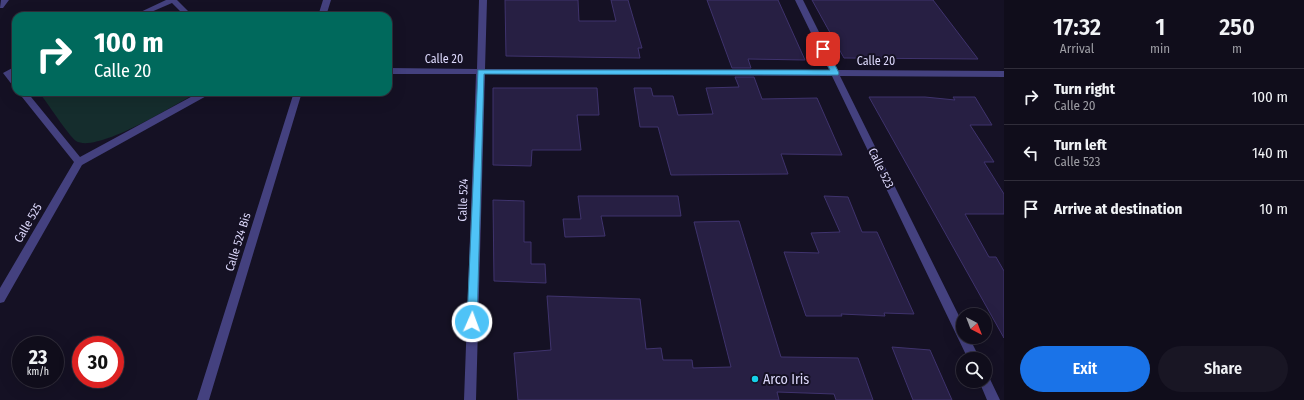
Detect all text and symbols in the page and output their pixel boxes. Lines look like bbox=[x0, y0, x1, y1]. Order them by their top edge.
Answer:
text: 17:32 bbox=[1053, 13, 1101, 41]
text: 1 bbox=[1155, 13, 1165, 41]
text: 250 bbox=[1219, 13, 1255, 41]
text: 100 m bbox=[94, 26, 164, 59]
icon: right bbox=[28, 28, 80, 80]
pin bbox=[806, 32, 840, 66]
icon: arrive bbox=[812, 38, 834, 60]
text: Arrival bbox=[1060, 41, 1094, 56]
text: min bbox=[1150, 41, 1170, 56]
text: m bbox=[1232, 41, 1242, 56]
street label: Calle 20 bbox=[425, 52, 463, 66]
street label: Calle 20 bbox=[857, 54, 895, 68]
text: Calle 20 bbox=[94, 60, 151, 82]
text: Turn right bbox=[1054, 80, 1115, 98]
icon: right bbox=[1020, 86, 1042, 108]
text: 100 m bbox=[1251, 88, 1288, 106]
text: Calle 20 bbox=[1054, 98, 1096, 113]
text: Turn left bbox=[1054, 136, 1107, 154]
icon: left bbox=[1020, 142, 1042, 164]
text: 140 m bbox=[1252, 144, 1288, 162]
street label: Calle 523 bbox=[865, 146, 897, 190]
text: Calle 523 bbox=[1054, 154, 1100, 169]
street label: Calle 524 bbox=[455, 178, 471, 222]
icon: arrive bbox=[1020, 198, 1042, 220]
street label: Calle 525 bbox=[11, 200, 45, 245]
text: Arrive at destination bbox=[1054, 200, 1182, 218]
text: 10 m bbox=[1259, 200, 1288, 218]
street label: Calle 524 Bis bbox=[222, 211, 254, 273]
position arrow bbox=[451, 301, 493, 343]
north arrow bbox=[956, 308, 992, 344]
map controls bbox=[956, 308, 992, 388]
speed limit sign: 30 bbox=[72, 336, 124, 388]
text: 23 bbox=[29, 345, 47, 369]
button: Exit bbox=[1020, 346, 1150, 392]
button: Share bbox=[1158, 346, 1288, 392]
button: search bbox=[956, 352, 992, 388]
text: km/h bbox=[27, 366, 49, 378]
place label: Arco Iris bbox=[763, 371, 809, 388]
marker: Arco Iris bbox=[750, 374, 760, 384]

